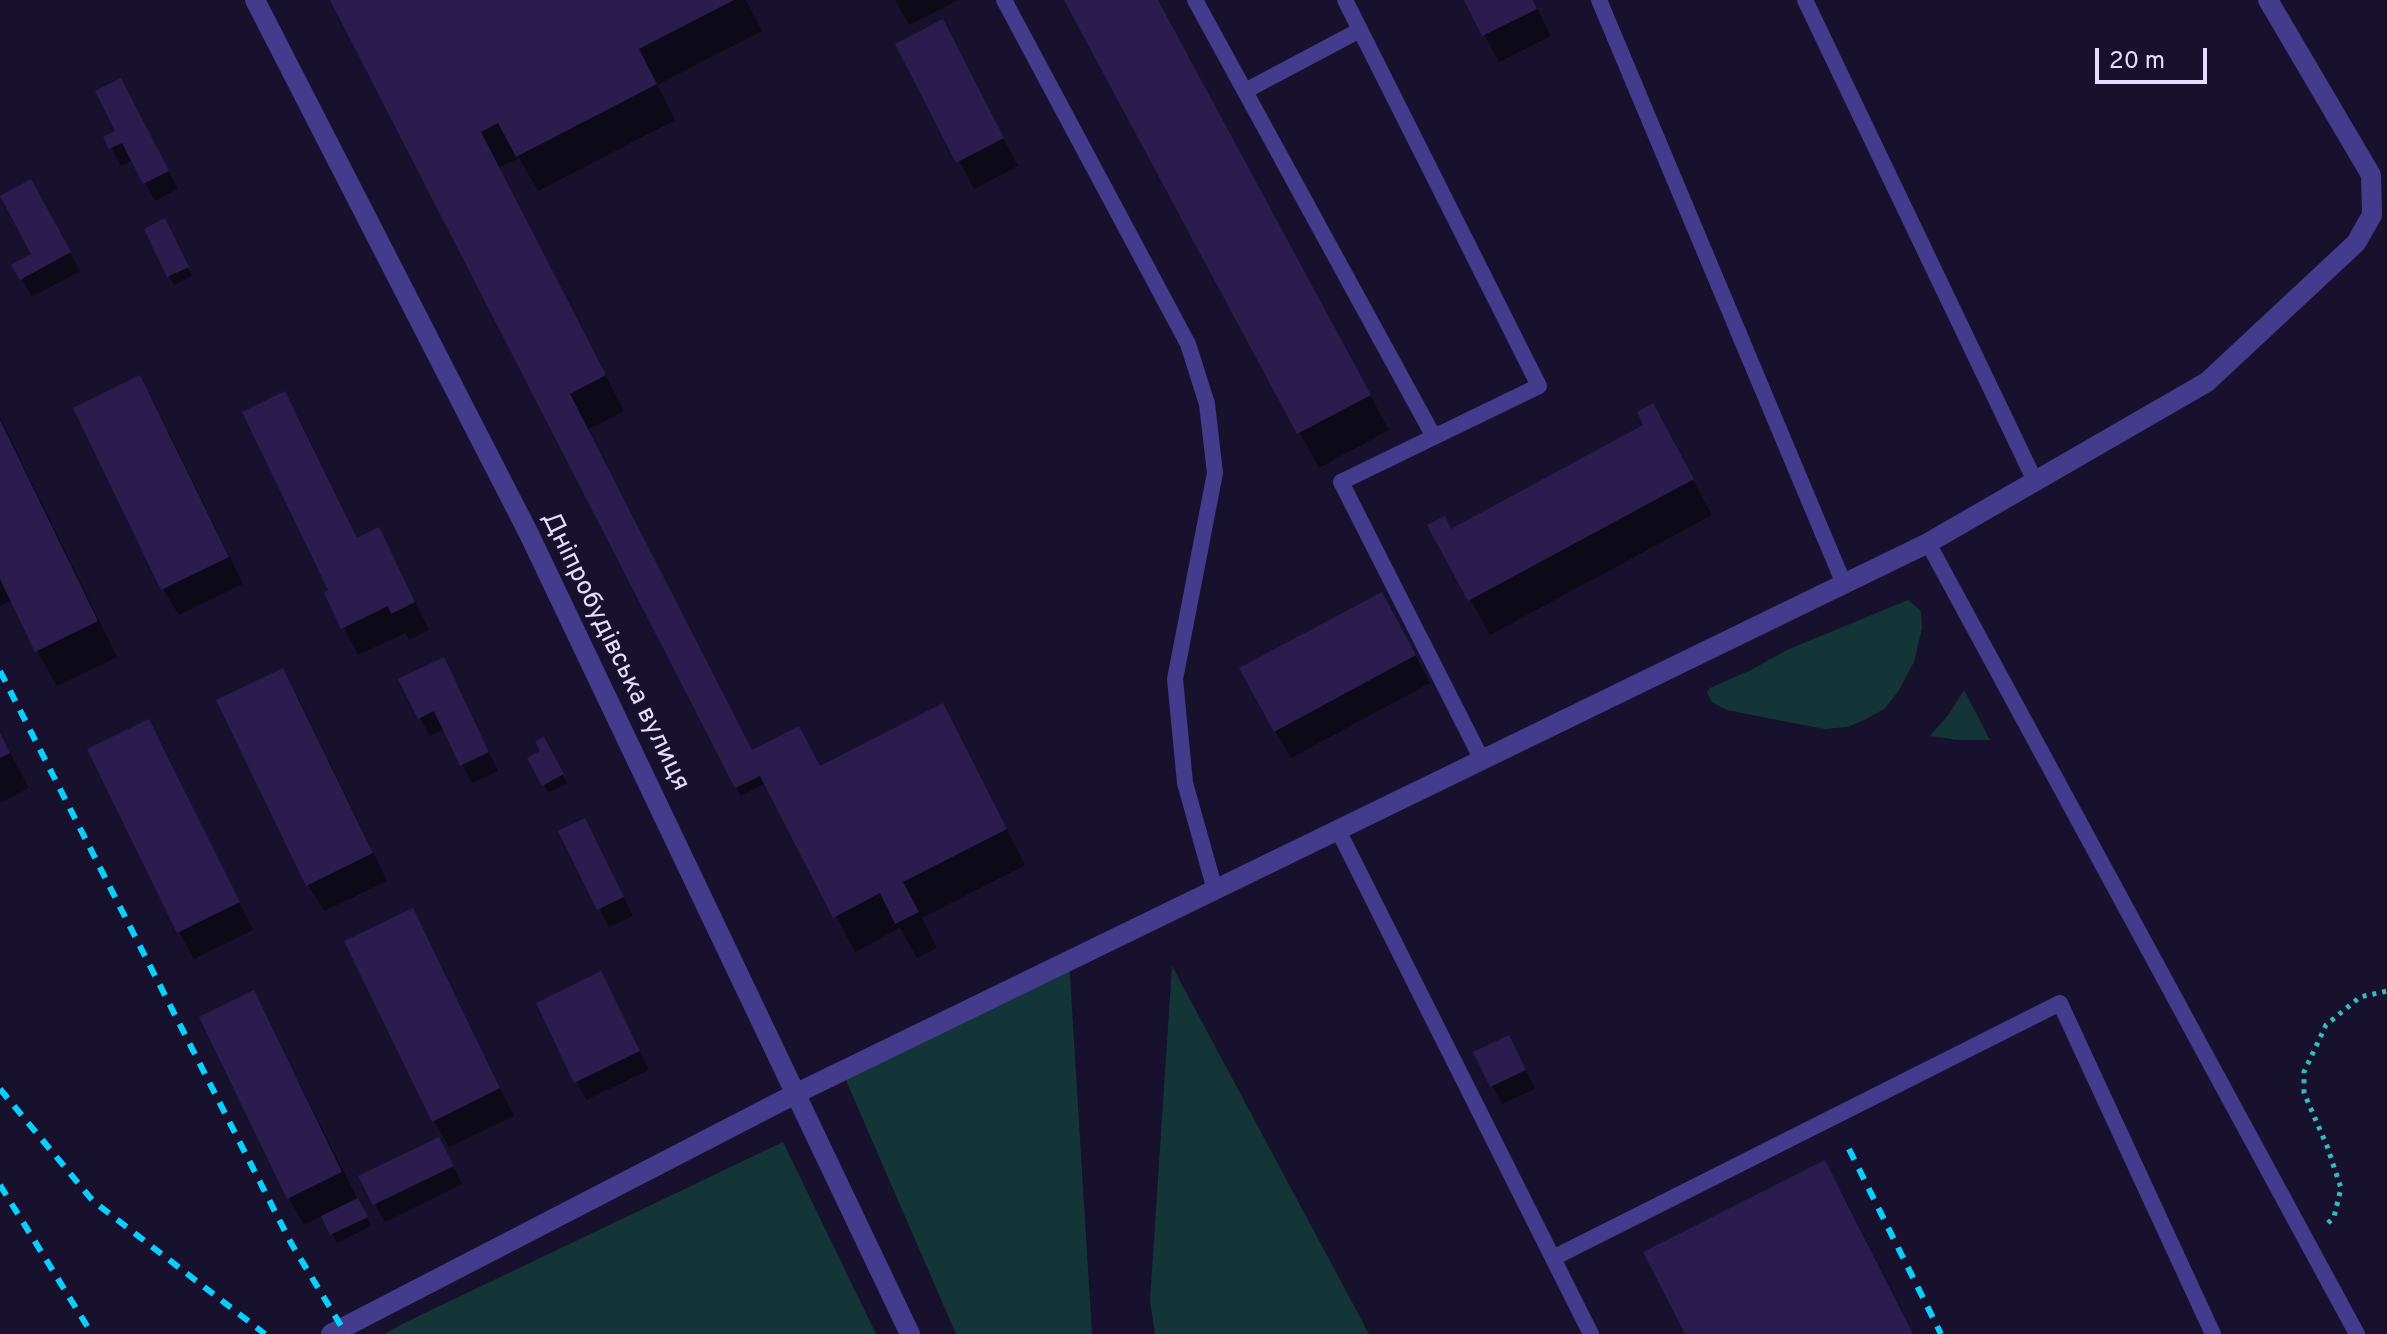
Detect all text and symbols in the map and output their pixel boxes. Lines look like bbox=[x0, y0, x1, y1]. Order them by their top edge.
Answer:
scale bar bbox=[2099, 32, 2211, 82]
text: 20 m bbox=[2109, 47, 2165, 77]
street label: Дніпробудівська вулиця bbox=[533, 507, 695, 797]

